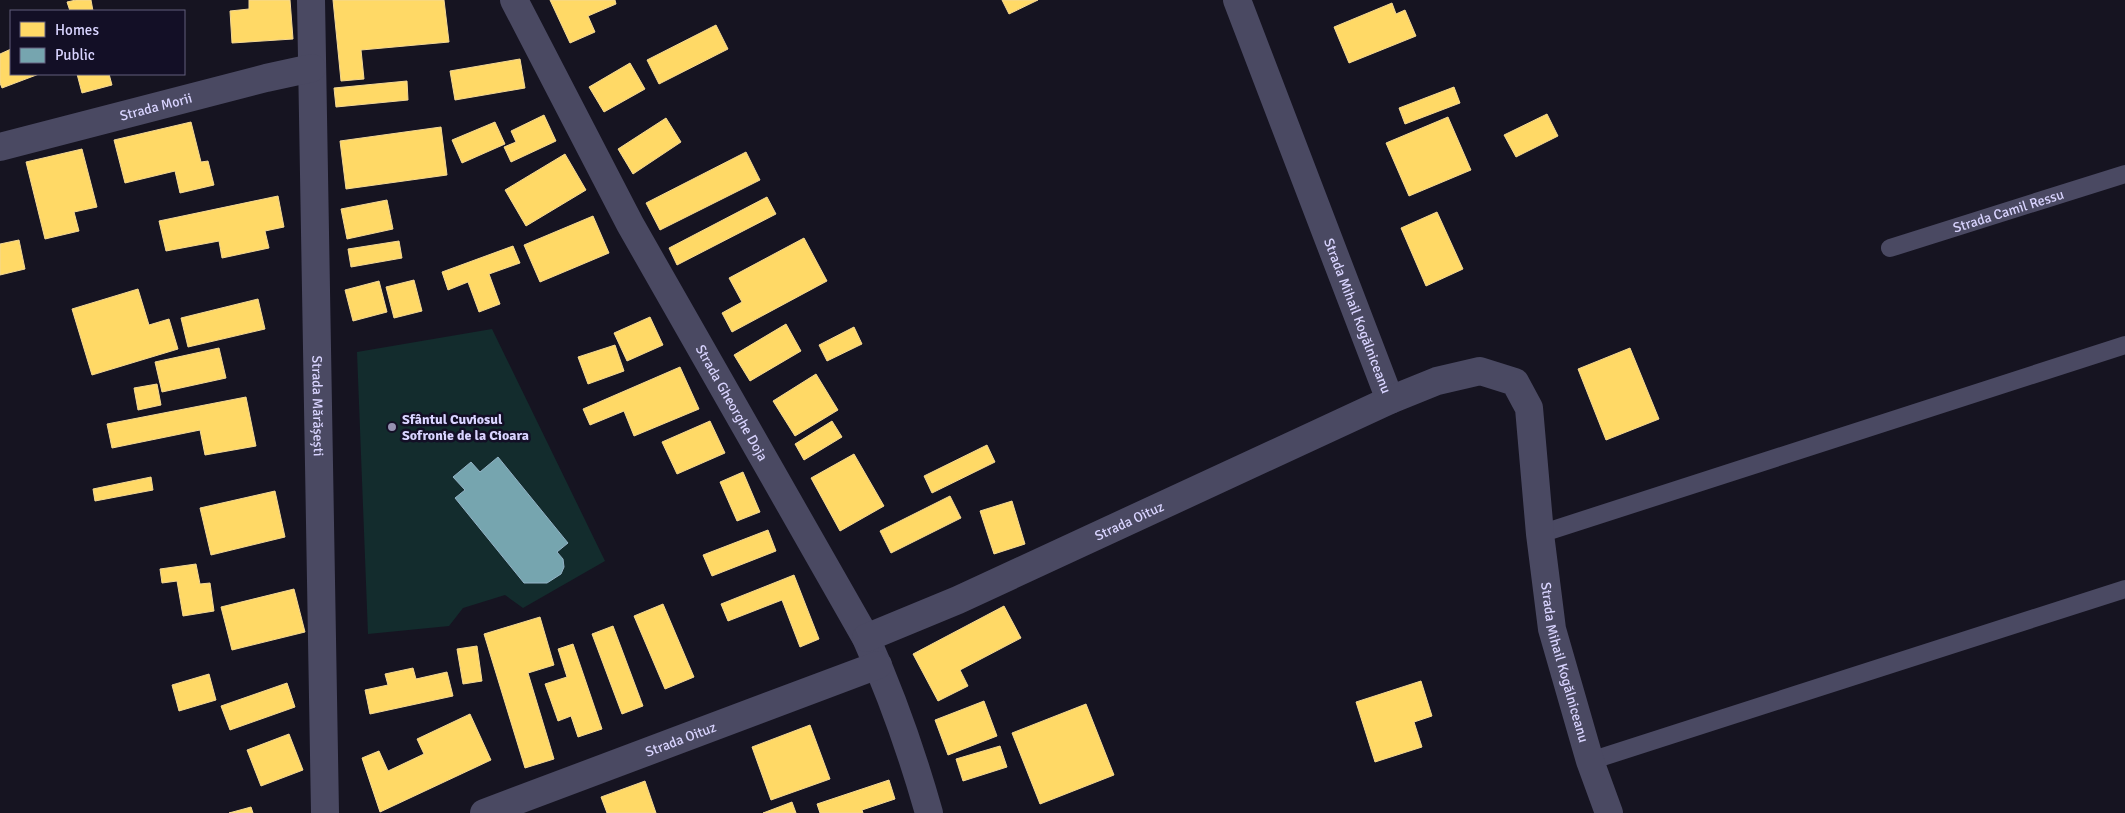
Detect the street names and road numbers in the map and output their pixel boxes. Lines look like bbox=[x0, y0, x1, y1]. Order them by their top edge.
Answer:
street label: Strada Morii bbox=[118, 89, 194, 124]
street label: Strada Camil Ressu bbox=[1951, 185, 2066, 236]
street label: Strada Mihail Kogălniceanu bbox=[1320, 236, 1395, 396]
street label: Strada Gheorghe Doja bbox=[692, 342, 772, 464]
street label: Strada Mărășești bbox=[309, 355, 327, 457]
street label: Strada Oituz bbox=[1092, 498, 1166, 544]
street label: Strada Mihail Kogălniceanu bbox=[1538, 581, 1593, 744]
street label: Strada Oituz bbox=[643, 718, 718, 760]

